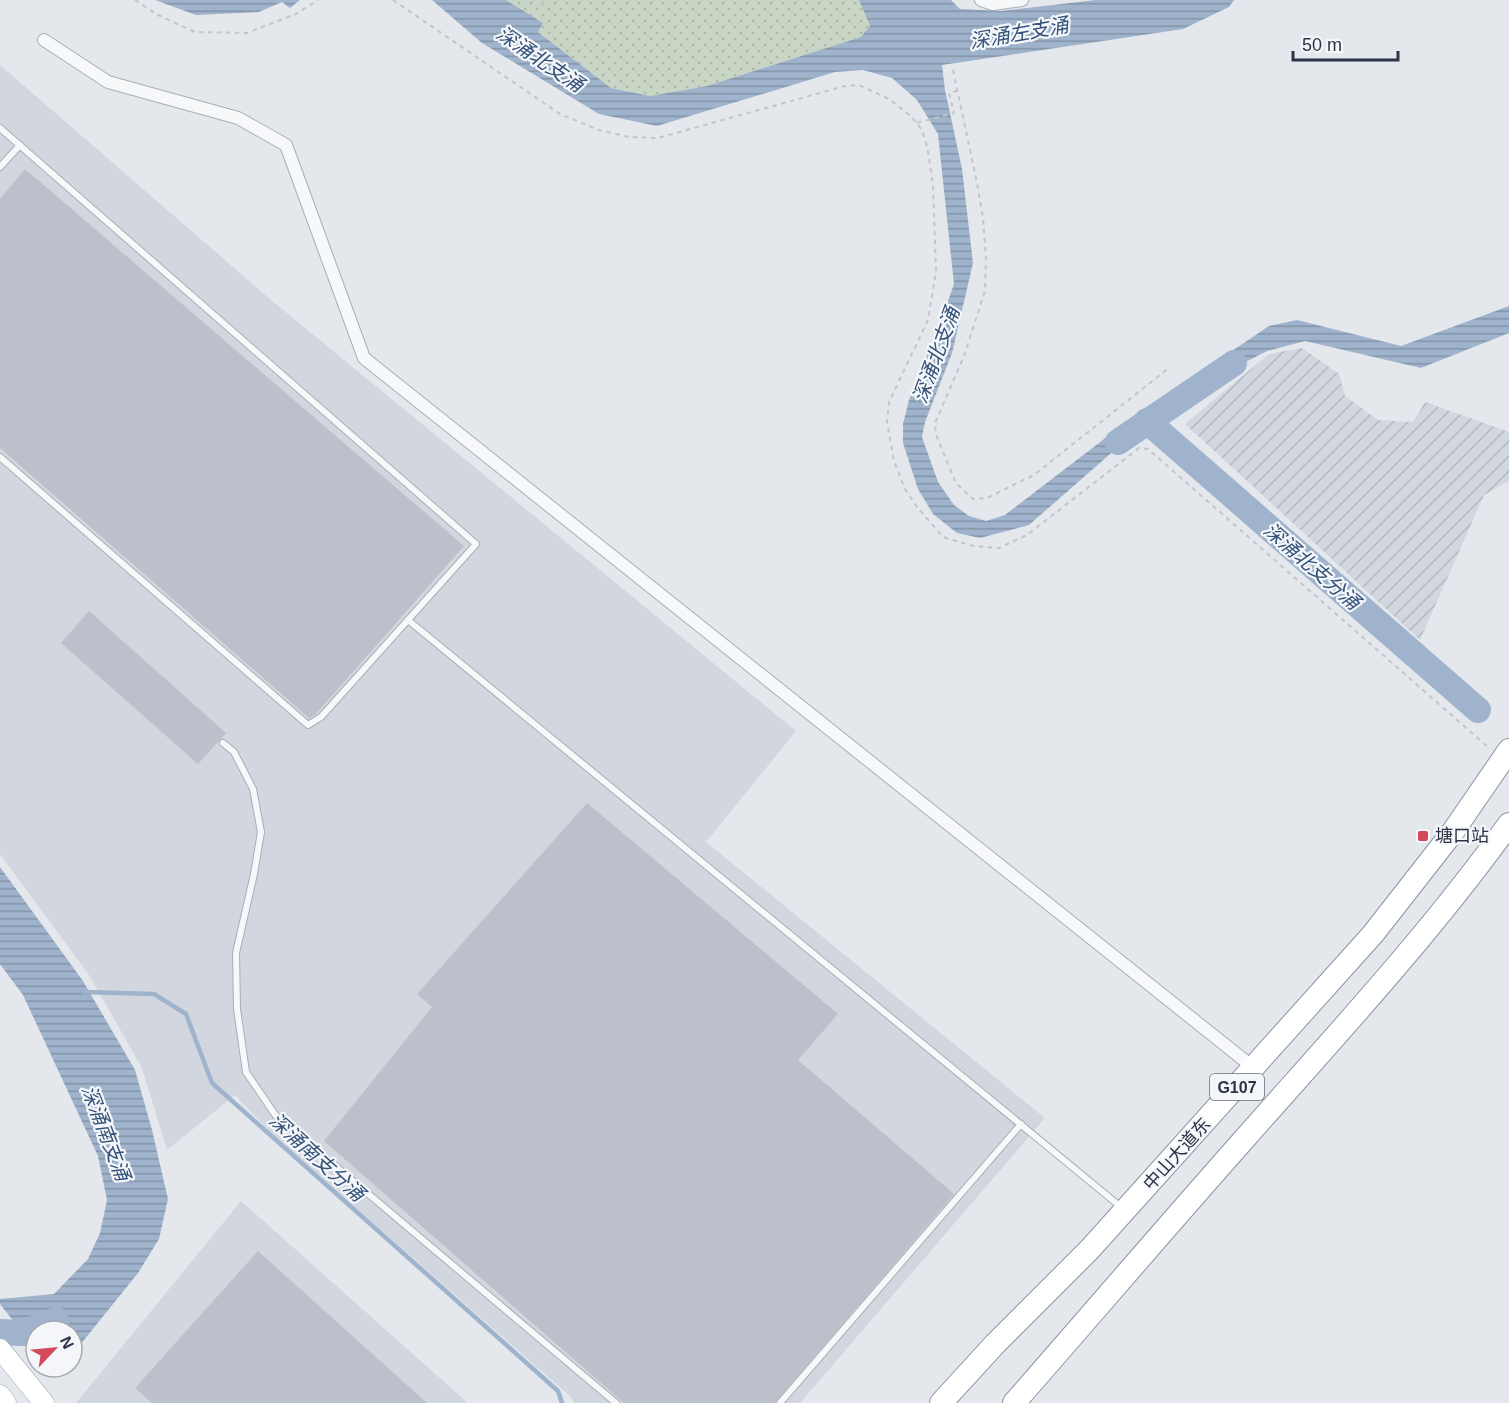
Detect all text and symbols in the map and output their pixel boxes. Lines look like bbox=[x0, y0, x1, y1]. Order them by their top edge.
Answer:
water label: 深涌左支涌 bbox=[968, 13, 1072, 53]
water label: 深涌北支涌 bbox=[492, 22, 589, 97]
scale bar bbox=[1293, 24, 1398, 62]
text: 50 m bbox=[1302, 35, 1342, 55]
water label: 深涌北支涌 bbox=[909, 302, 964, 406]
water label: 深涌北支分涌 bbox=[1260, 518, 1366, 615]
place label: 塘口站 bbox=[1435, 826, 1489, 846]
marker: 塘口站 bbox=[1416, 829, 1430, 843]
road number: G107 bbox=[1210, 1074, 1264, 1100]
water label: 深涌南支涌 bbox=[78, 1082, 135, 1185]
water label: 深涌南支分涌 bbox=[265, 1109, 370, 1207]
street label: 中山大道东 bbox=[1139, 1114, 1215, 1194]
north arrow bbox=[24, 1319, 84, 1379]
text: N bbox=[57, 1334, 77, 1352]

